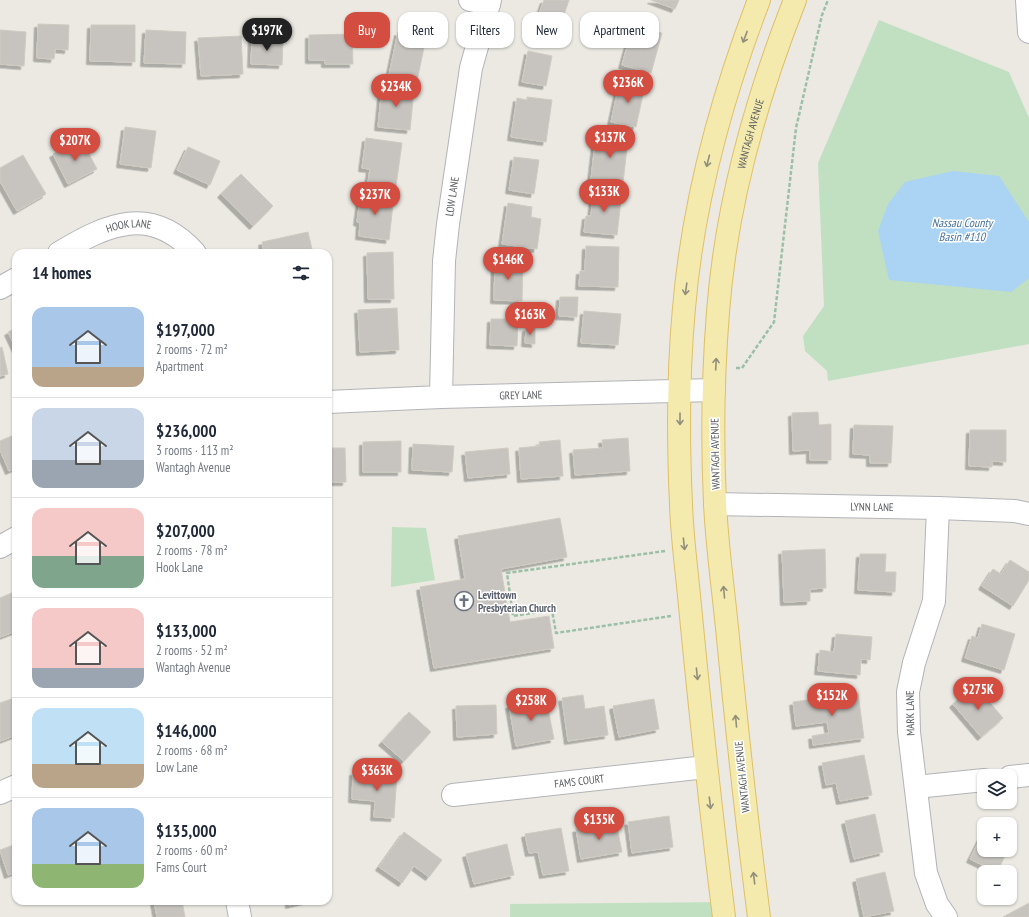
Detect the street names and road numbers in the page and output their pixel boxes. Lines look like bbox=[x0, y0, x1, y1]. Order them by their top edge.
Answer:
street label: WANTAGH AVENUE bbox=[734, 97, 767, 170]
street label: LOW LANE bbox=[442, 176, 462, 217]
street label: HOOK LANE bbox=[104, 216, 153, 236]
street label: GREY LANE bbox=[499, 387, 543, 403]
street label: WANTAGH AVENUE bbox=[707, 418, 723, 490]
street label: LYNN LANE bbox=[850, 499, 894, 514]
street label: MARK LANE bbox=[903, 690, 917, 736]
street label: WANTAGH AVENUE bbox=[731, 740, 753, 813]
street label: FAMS COURT bbox=[554, 771, 605, 791]

